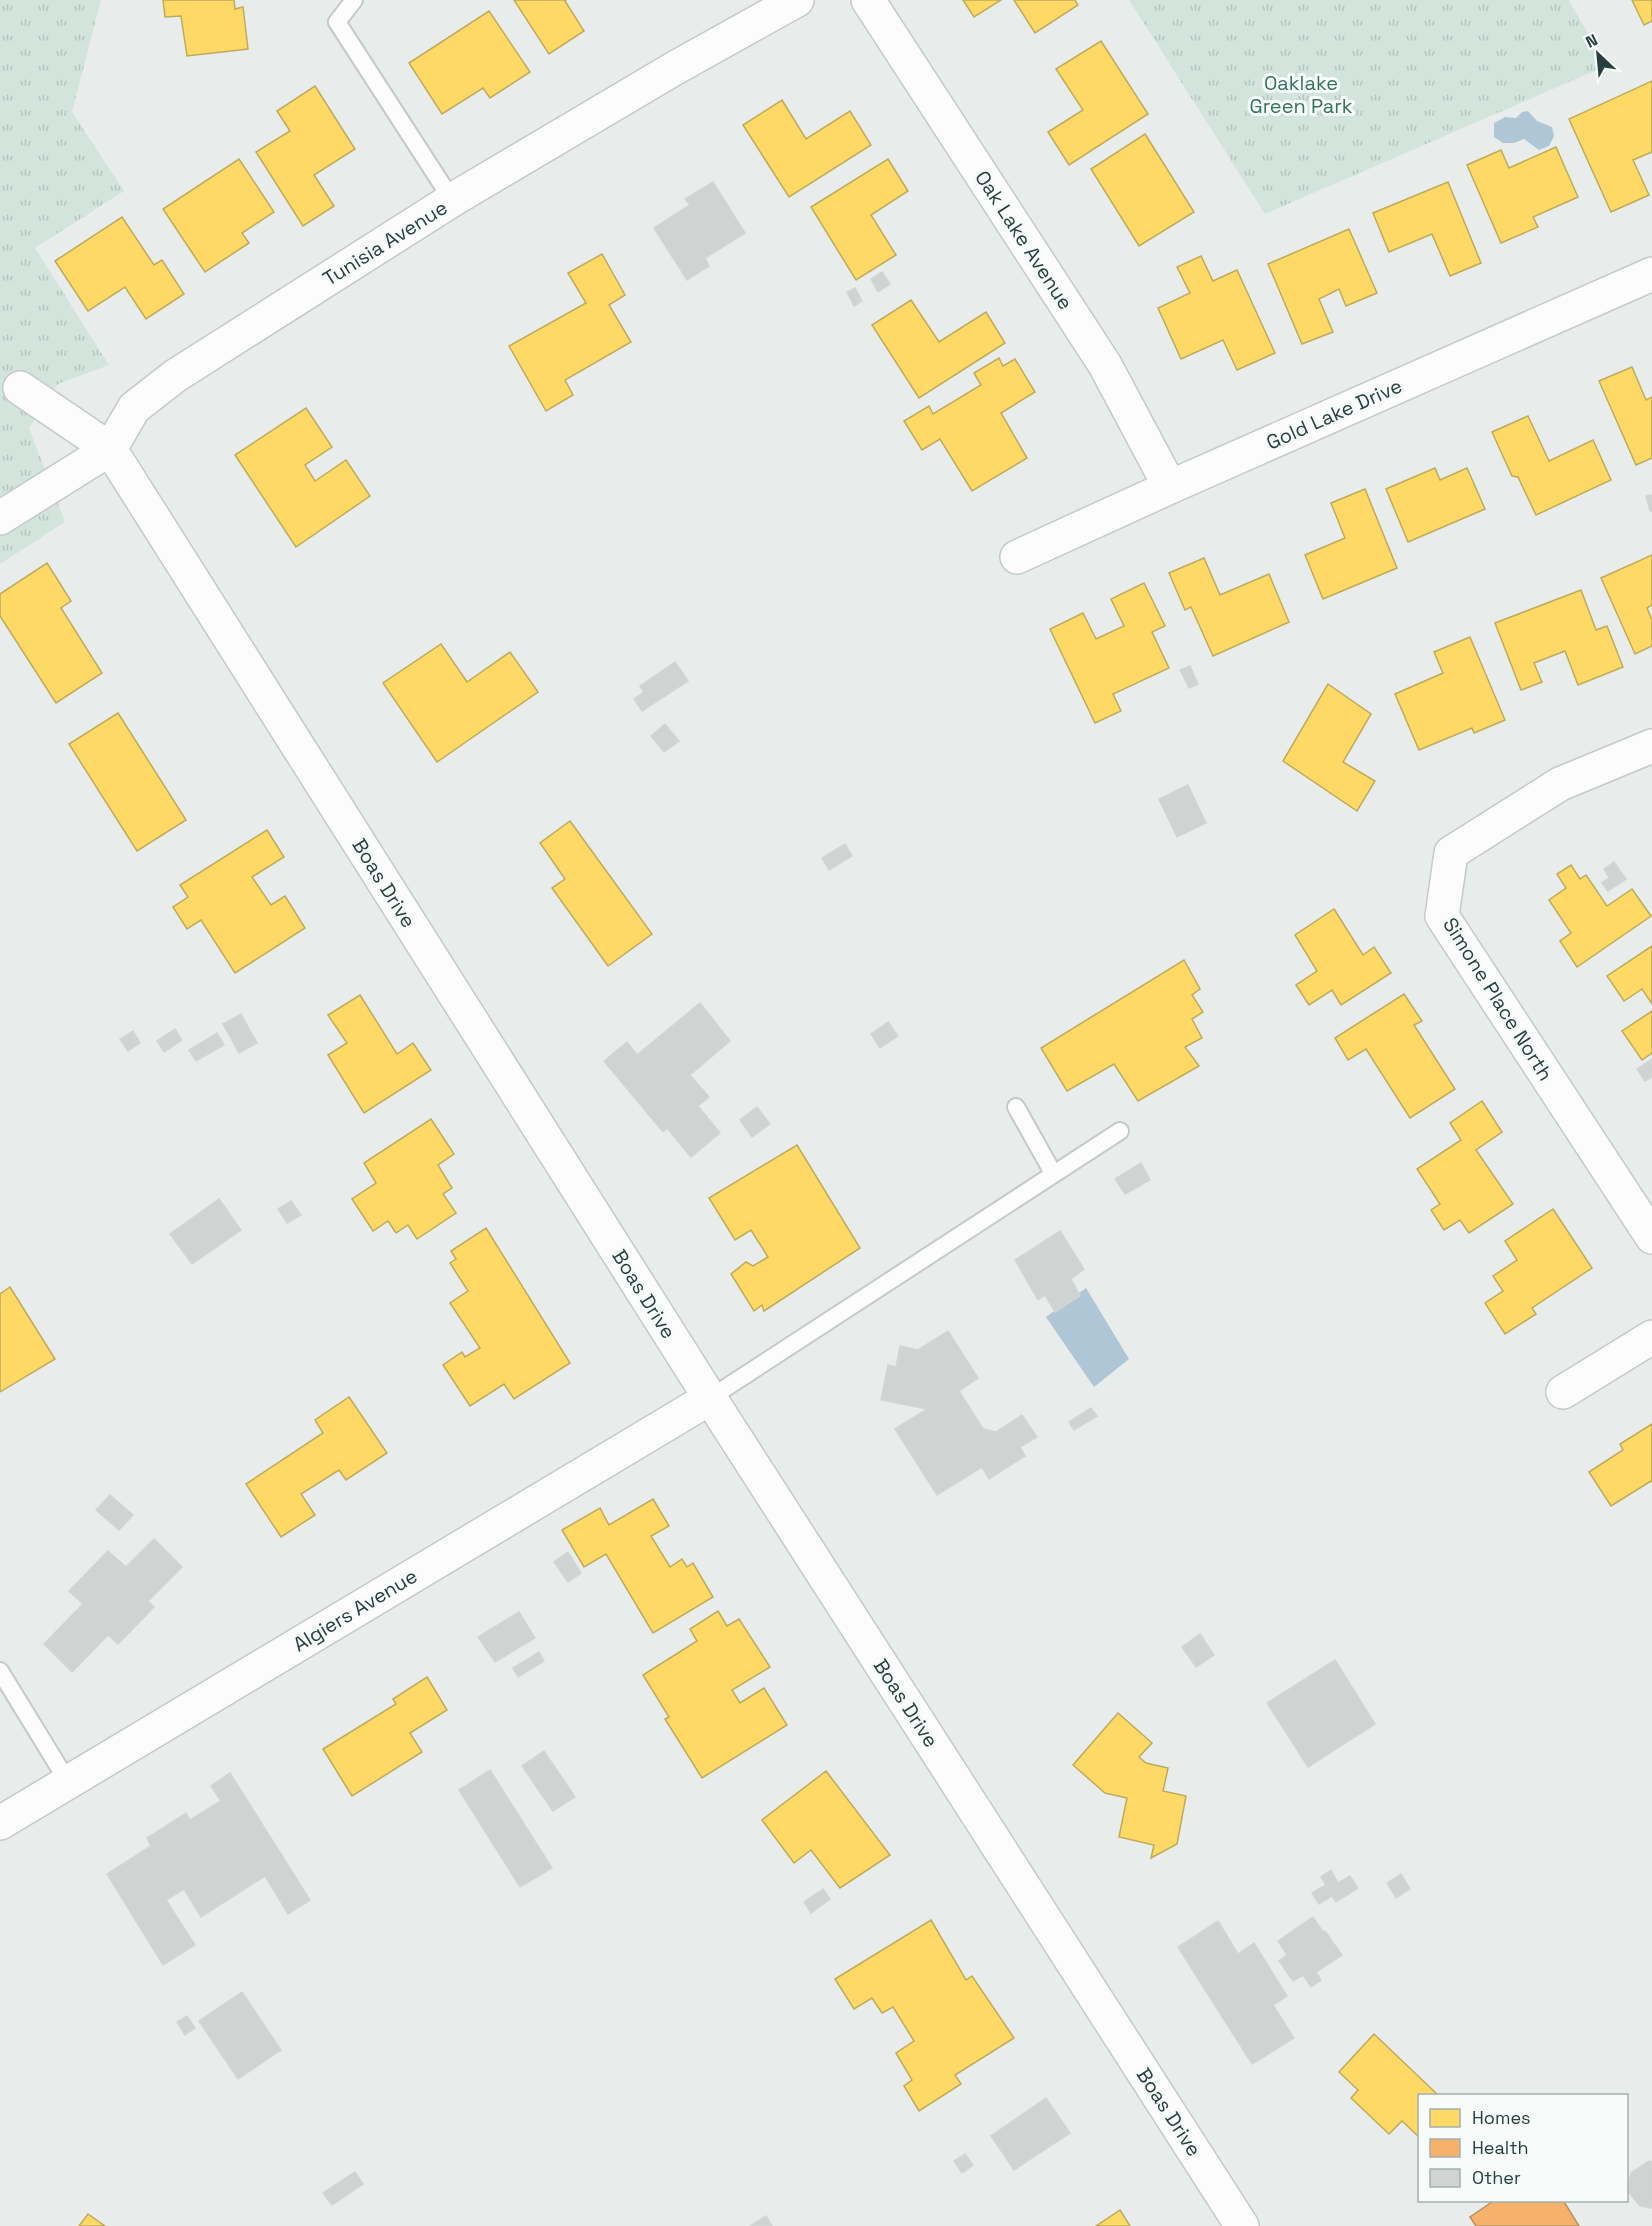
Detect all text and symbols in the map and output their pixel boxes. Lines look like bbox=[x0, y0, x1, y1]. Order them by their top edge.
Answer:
north arrow bbox=[1568, 24, 1628, 84]
text: N bbox=[1582, 29, 1601, 53]
park label: Oaklake Green Park bbox=[1249, 70, 1353, 119]
street label: Oak Lake Avenue bbox=[969, 165, 1079, 315]
street label: Tunisia Avenue bbox=[318, 194, 452, 292]
street label: Gold Lake Drive bbox=[1262, 372, 1406, 456]
street label: Boas Drive bbox=[346, 833, 422, 933]
street label: Simone Place North bbox=[1437, 913, 1559, 1085]
street label: Boas Drive bbox=[606, 1244, 682, 1344]
street label: Algiers Avenue bbox=[288, 1563, 422, 1657]
street label: Boas Drive bbox=[868, 1654, 944, 1752]
street label: Boas Drive bbox=[1131, 2063, 1207, 2161]
legend bbox=[1418, 2094, 1628, 2202]
text: Homes bbox=[1472, 2106, 1531, 2129]
text: Health bbox=[1472, 2136, 1529, 2159]
text: Other bbox=[1472, 2166, 1521, 2189]

